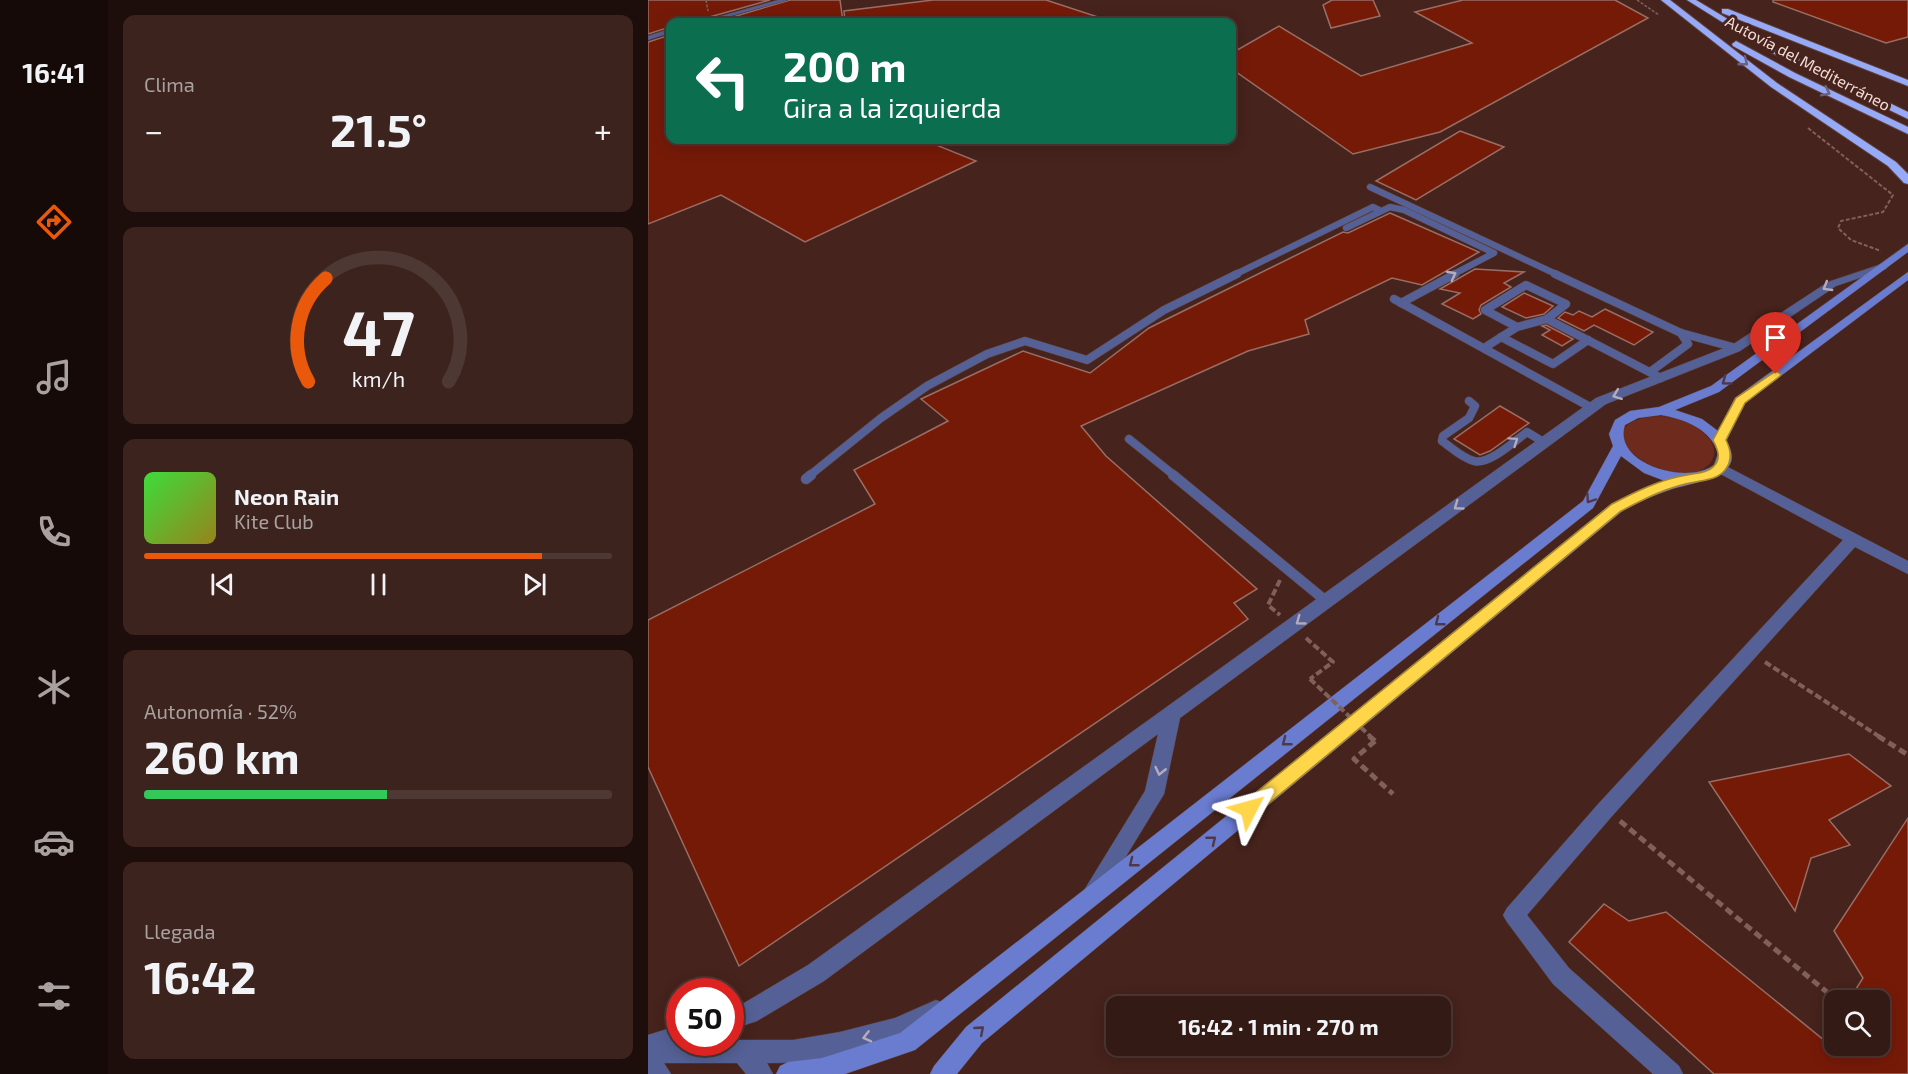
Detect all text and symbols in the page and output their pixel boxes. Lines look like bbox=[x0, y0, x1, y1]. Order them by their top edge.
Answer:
street label: Autovía del Mediterráneo bbox=[1723, 11, 1894, 114]
text: 200 m bbox=[783, 40, 906, 90]
icon: left bbox=[684, 42, 762, 120]
one-way arrow bbox=[1738, 55, 1749, 66]
text: 16:41 bbox=[22, 56, 86, 88]
text: Clima bbox=[144, 72, 195, 96]
one-way arrow bbox=[1820, 85, 1830, 96]
text: Gira a la izquierda bbox=[783, 91, 1001, 123]
text: 21.5° bbox=[330, 102, 427, 156]
text: − bbox=[144, 110, 163, 150]
text: + bbox=[594, 110, 612, 150]
icon: directions bbox=[33, 201, 75, 243]
one-way arrow bbox=[1446, 271, 1456, 282]
one-way arrow bbox=[1823, 280, 1833, 292]
text: 47 bbox=[342, 294, 414, 369]
pin bbox=[1750, 312, 1801, 374]
icon: arrive bbox=[1759, 321, 1792, 354]
icon: music bbox=[33, 356, 75, 398]
text: km/h bbox=[351, 367, 405, 392]
one-way arrow bbox=[1721, 374, 1732, 385]
one-way arrow bbox=[1613, 388, 1624, 400]
one-way arrow bbox=[1507, 437, 1518, 448]
text: Neon Rain bbox=[234, 483, 339, 509]
one-way arrow bbox=[1586, 492, 1597, 503]
one-way arrow bbox=[1453, 499, 1464, 510]
text: Kite Club bbox=[234, 509, 314, 533]
icon: phone bbox=[33, 511, 75, 553]
icon: previous bbox=[206, 568, 239, 601]
icon: pause bbox=[362, 568, 395, 601]
icon: next bbox=[518, 568, 551, 601]
one-way arrow bbox=[1296, 613, 1307, 624]
one-way arrow bbox=[1435, 614, 1446, 625]
icon: climate bbox=[33, 666, 75, 708]
text: Autonomía · 52% bbox=[144, 699, 297, 723]
text: 260 km bbox=[144, 729, 300, 783]
one-way arrow bbox=[1282, 735, 1293, 746]
one-way arrow bbox=[1154, 765, 1167, 775]
position arrow bbox=[1217, 777, 1281, 841]
icon: car bbox=[33, 821, 75, 863]
one-way arrow bbox=[1205, 836, 1216, 847]
one-way arrow bbox=[1129, 856, 1140, 867]
text: Llegada bbox=[144, 919, 215, 943]
text: 16:42 bbox=[144, 949, 256, 1003]
icon: filters bbox=[33, 975, 75, 1017]
speed limit sign: 50 bbox=[666, 978, 744, 1056]
map controls bbox=[1824, 990, 1890, 1056]
button: search bbox=[1824, 990, 1890, 1056]
text: 16:42 · 1 min · 270 m bbox=[1178, 1013, 1379, 1039]
one-way arrow bbox=[973, 1026, 984, 1037]
one-way arrow bbox=[862, 1029, 872, 1042]

